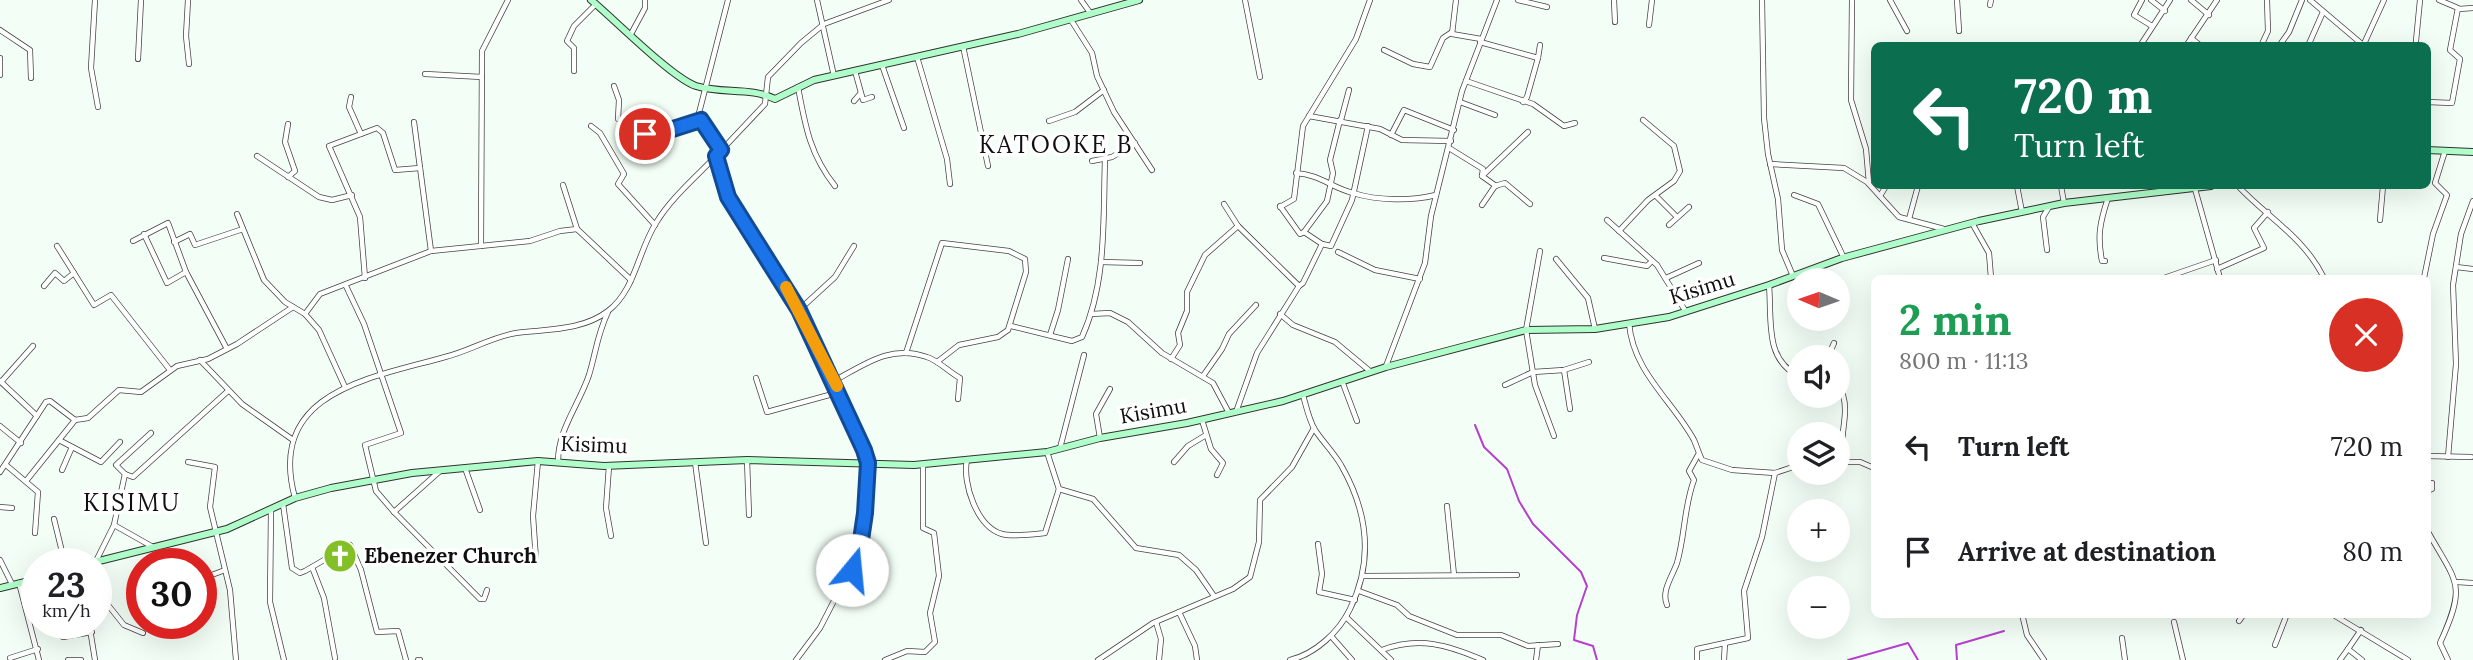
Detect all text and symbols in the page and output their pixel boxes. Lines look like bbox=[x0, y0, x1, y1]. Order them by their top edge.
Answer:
text: 720 m bbox=[2014, 64, 2152, 126]
icon: left bbox=[1899, 70, 1990, 161]
pin bbox=[615, 104, 675, 164]
icon: arrive bbox=[626, 115, 664, 153]
text: Turn left bbox=[2014, 125, 2144, 166]
district label: KATOOKE B bbox=[979, 129, 1133, 160]
street label: Kisimu bbox=[1666, 265, 1738, 310]
north arrow bbox=[1787, 268, 1850, 331]
map controls bbox=[1787, 268, 1850, 639]
text: 2 min bbox=[1899, 293, 2012, 347]
button: close bbox=[2329, 298, 2403, 372]
button: sound bbox=[1787, 345, 1850, 408]
text: 800 m · 11:13 bbox=[1899, 346, 2029, 375]
street label: Kisimu bbox=[1117, 391, 1188, 430]
button: layers bbox=[1787, 422, 1850, 485]
icon: left bbox=[1899, 428, 1937, 466]
street label: Kisimu bbox=[560, 430, 628, 459]
text: Turn left bbox=[1958, 430, 2069, 463]
text: 720 m bbox=[2331, 430, 2403, 463]
district label: KISIMU bbox=[83, 487, 181, 518]
button: + bbox=[1787, 499, 1850, 562]
position arrow bbox=[815, 533, 889, 607]
icon: arrive bbox=[1899, 533, 1937, 571]
text: Arrive at destination bbox=[1958, 535, 2216, 568]
text: 80 m bbox=[2342, 535, 2403, 568]
church icon: Ebenezer Church bbox=[321, 537, 359, 575]
place label: Ebenezer Church bbox=[364, 542, 537, 569]
speed limit sign: 30 bbox=[126, 548, 217, 639]
text: 23 bbox=[47, 562, 86, 607]
button: − bbox=[1787, 576, 1850, 639]
text: km/h bbox=[42, 599, 91, 622]

